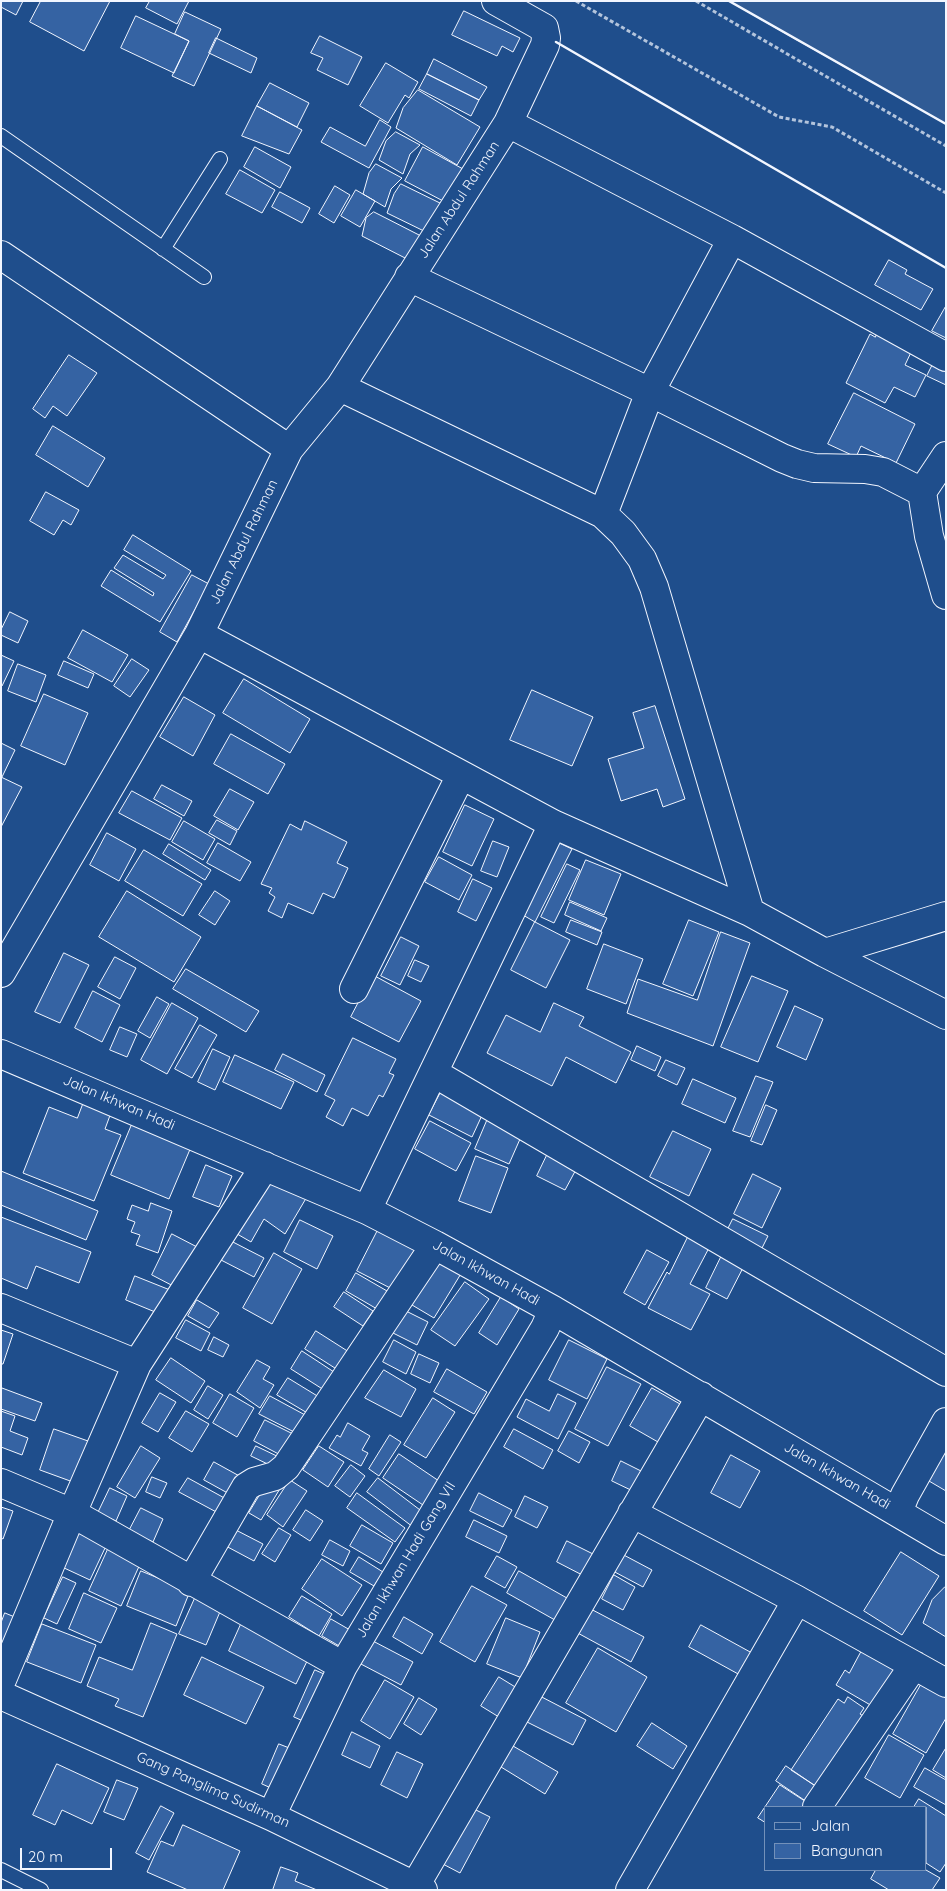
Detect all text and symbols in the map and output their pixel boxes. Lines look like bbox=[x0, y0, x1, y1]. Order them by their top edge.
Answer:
street label: Jalan Abdul Rahman bbox=[415, 138, 503, 262]
street label: Jalan Abdul Rahman bbox=[207, 477, 281, 607]
street label: Jalan Ikhwan Hadi bbox=[60, 1072, 178, 1134]
street label: Jalan Ikhwan Hadi bbox=[429, 1237, 543, 1309]
street label: Jalan Ikhwan Hadi bbox=[781, 1439, 893, 1513]
street label: Jalan Ikhwan Hadi Gang VII bbox=[353, 1479, 459, 1641]
street label: Gang Panglima Sudirman bbox=[134, 1749, 292, 1831]
legend bbox=[764, 1806, 927, 1871]
text: Jalan bbox=[811, 1816, 850, 1835]
scale bar bbox=[22, 1838, 115, 1870]
text: Bangunan bbox=[811, 1841, 883, 1860]
text: 20 m bbox=[28, 1847, 63, 1866]

